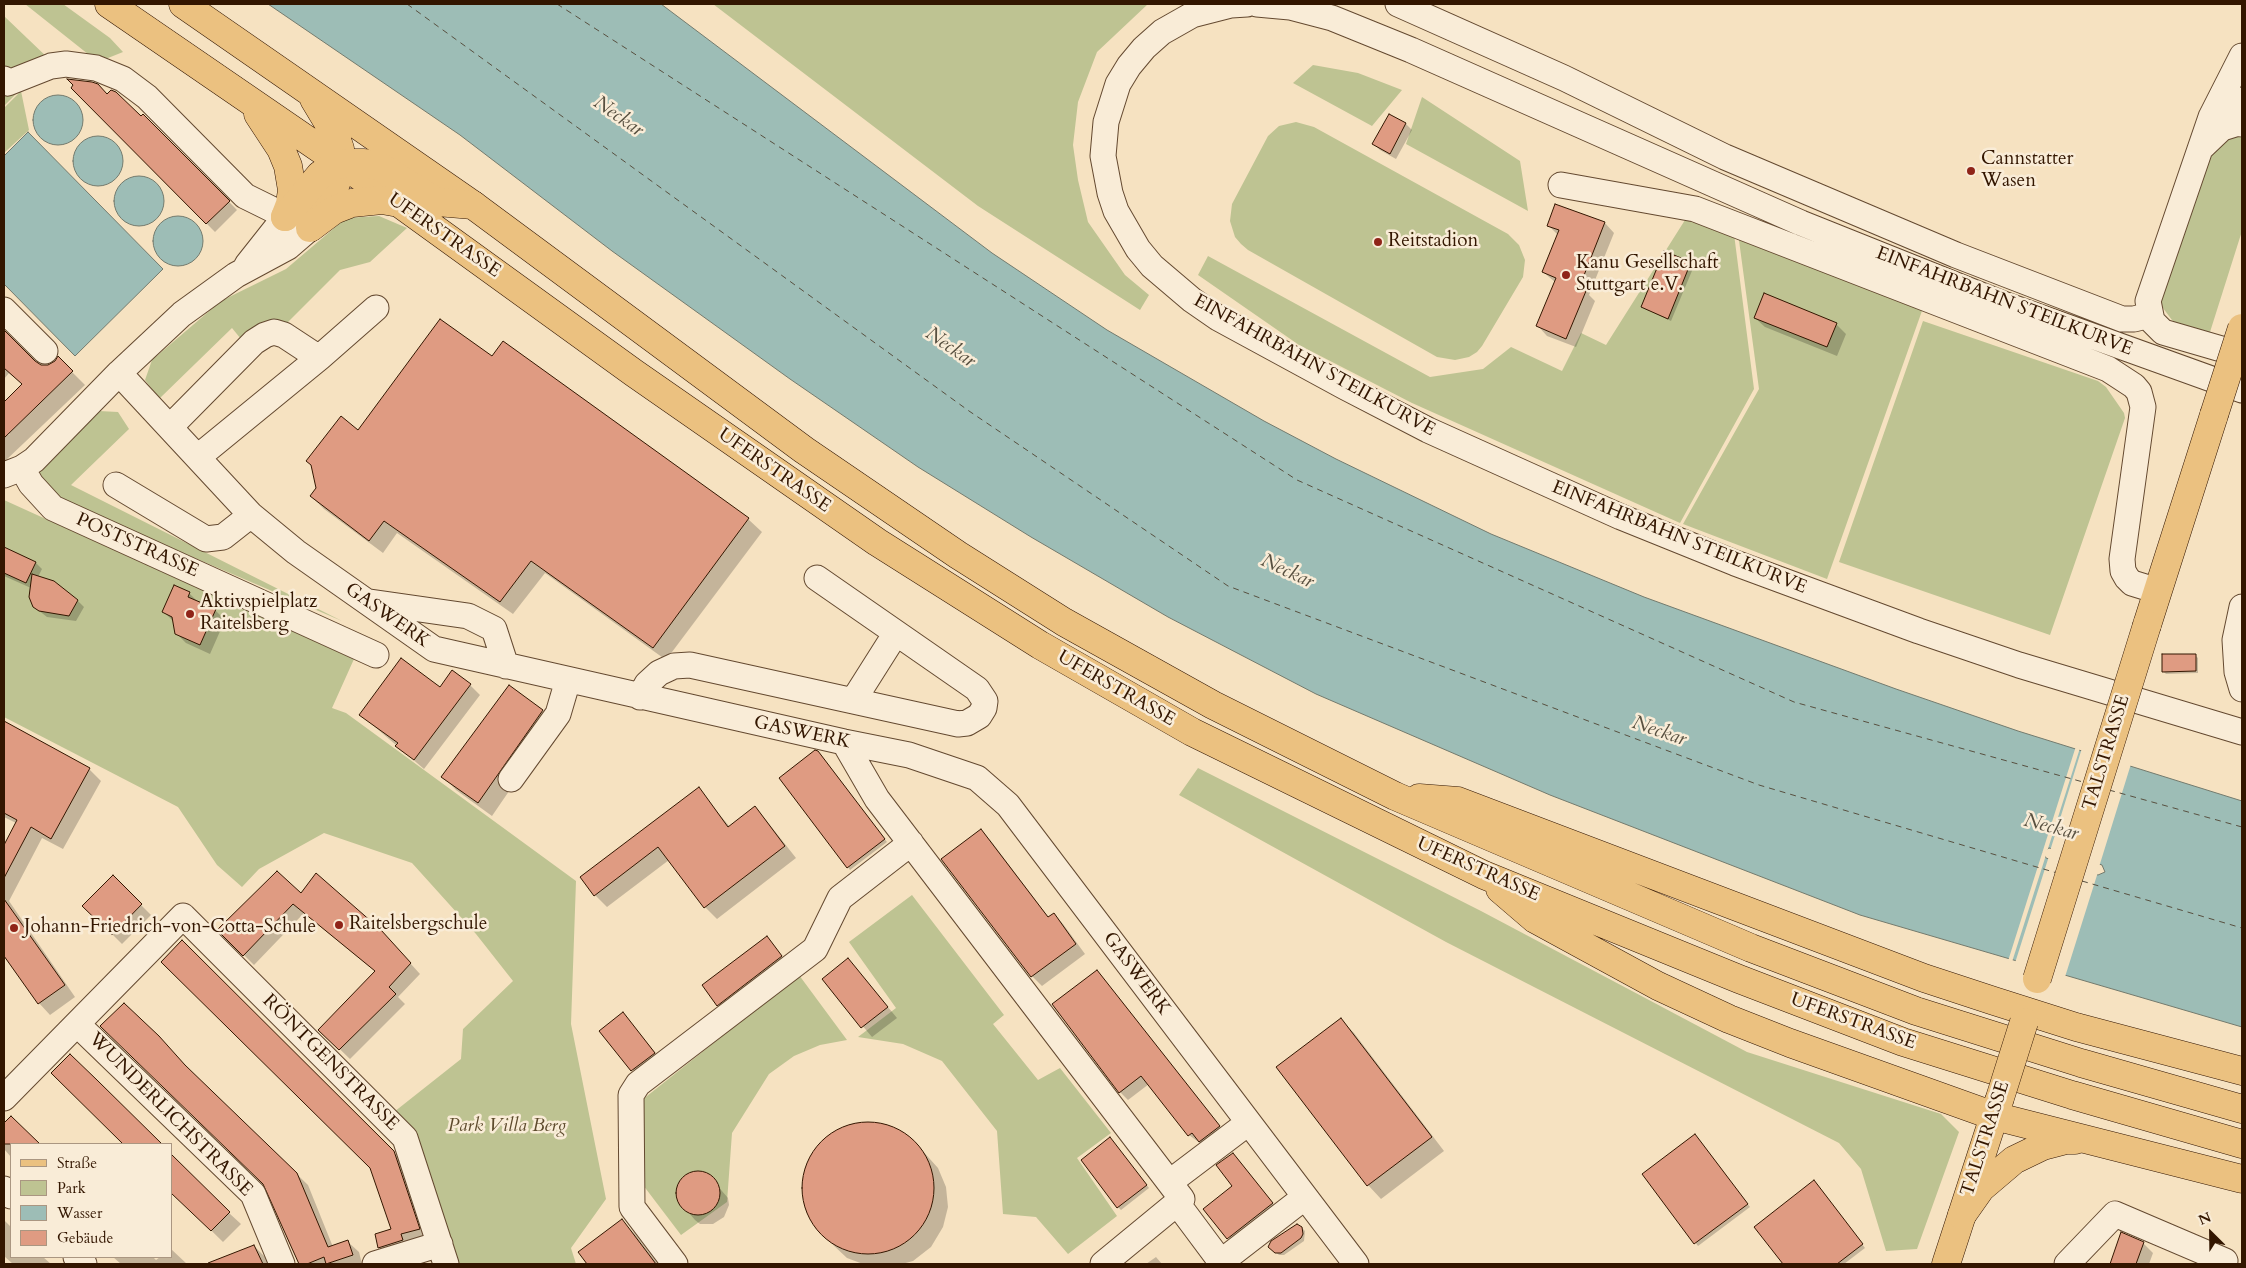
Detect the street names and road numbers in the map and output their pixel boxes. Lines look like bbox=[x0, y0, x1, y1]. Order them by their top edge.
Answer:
street label: UFERSTRASSE bbox=[383, 189, 505, 283]
street label: EINFAHRBAHN STEILKURVE bbox=[1872, 242, 2136, 362]
street label: EINFAHRBAHN STEILKURVE bbox=[1189, 290, 1439, 442]
street label: UFERSTRASSE bbox=[713, 424, 835, 518]
street label: EINFAHRBAHN STEILKURVE bbox=[1548, 476, 1810, 600]
street label: POSTSTRASSE bbox=[72, 509, 202, 583]
street label: GASWERK bbox=[340, 579, 434, 653]
street label: UFERSTRASSE bbox=[1053, 646, 1179, 732]
street label: TALSTRASSE bbox=[2079, 692, 2135, 814]
street label: GASWERK bbox=[752, 712, 852, 754]
street label: UFERSTRASSE bbox=[1413, 833, 1543, 907]
street label: GASWERK bbox=[1097, 928, 1175, 1020]
street label: UFERSTRASSE bbox=[1787, 989, 1919, 1055]
street label: RÖNTGENSTRASSE bbox=[257, 990, 403, 1136]
street label: WUNDERLICHSTRASSE bbox=[83, 1028, 257, 1202]
street label: TALSTRASSE bbox=[1957, 1078, 2015, 1200]

